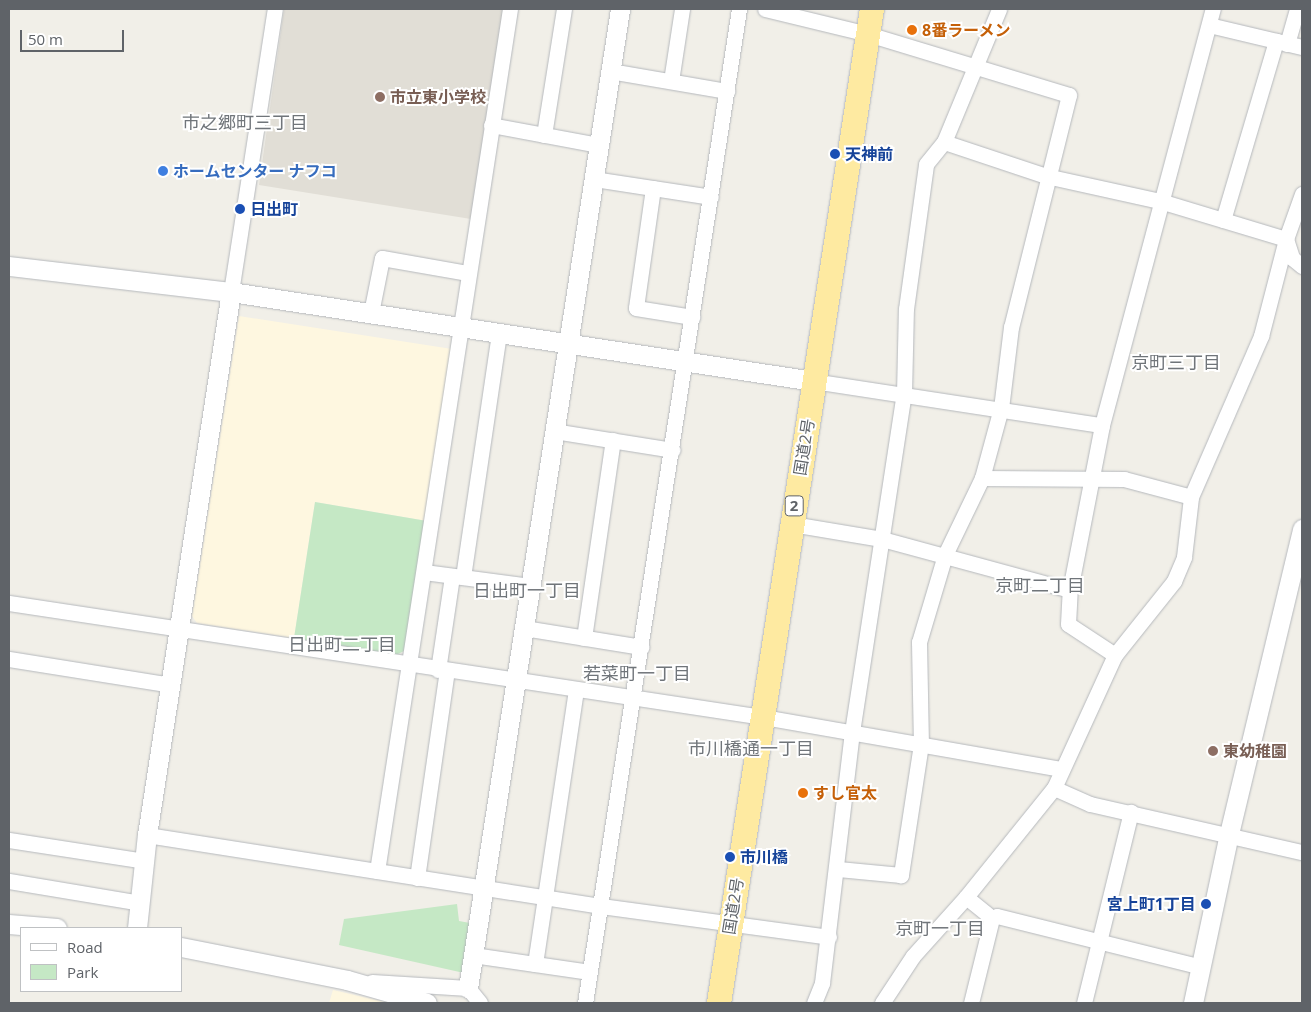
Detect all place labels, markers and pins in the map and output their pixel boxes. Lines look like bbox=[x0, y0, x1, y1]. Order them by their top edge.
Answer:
place label: 8番ラーメン bbox=[922, 20, 1011, 40]
marker: 8番ラーメン bbox=[906, 24, 918, 36]
place label: 市立東小学校 bbox=[390, 87, 486, 107]
marker: 市立東小学校 bbox=[374, 91, 386, 103]
place label: 天神前 bbox=[845, 144, 893, 164]
marker: 天神前 bbox=[829, 148, 841, 160]
place label: ホームセンター ナフコ bbox=[173, 161, 337, 181]
marker: ホームセンター ナフコ bbox=[157, 165, 169, 177]
place label: 日出町 bbox=[250, 199, 298, 219]
marker: 日出町 bbox=[234, 203, 246, 215]
place label: 東幼稚園 bbox=[1223, 741, 1287, 761]
marker: 東幼稚園 bbox=[1207, 745, 1219, 757]
place label: すし官太 bbox=[813, 783, 877, 803]
marker: すし官太 bbox=[797, 787, 809, 799]
place label: 市川橋 bbox=[740, 847, 788, 867]
marker: 市川橋 bbox=[724, 851, 736, 863]
place label: 宮上町1丁目 bbox=[1107, 894, 1196, 914]
marker: 宮上町1丁目 bbox=[1200, 898, 1212, 910]

